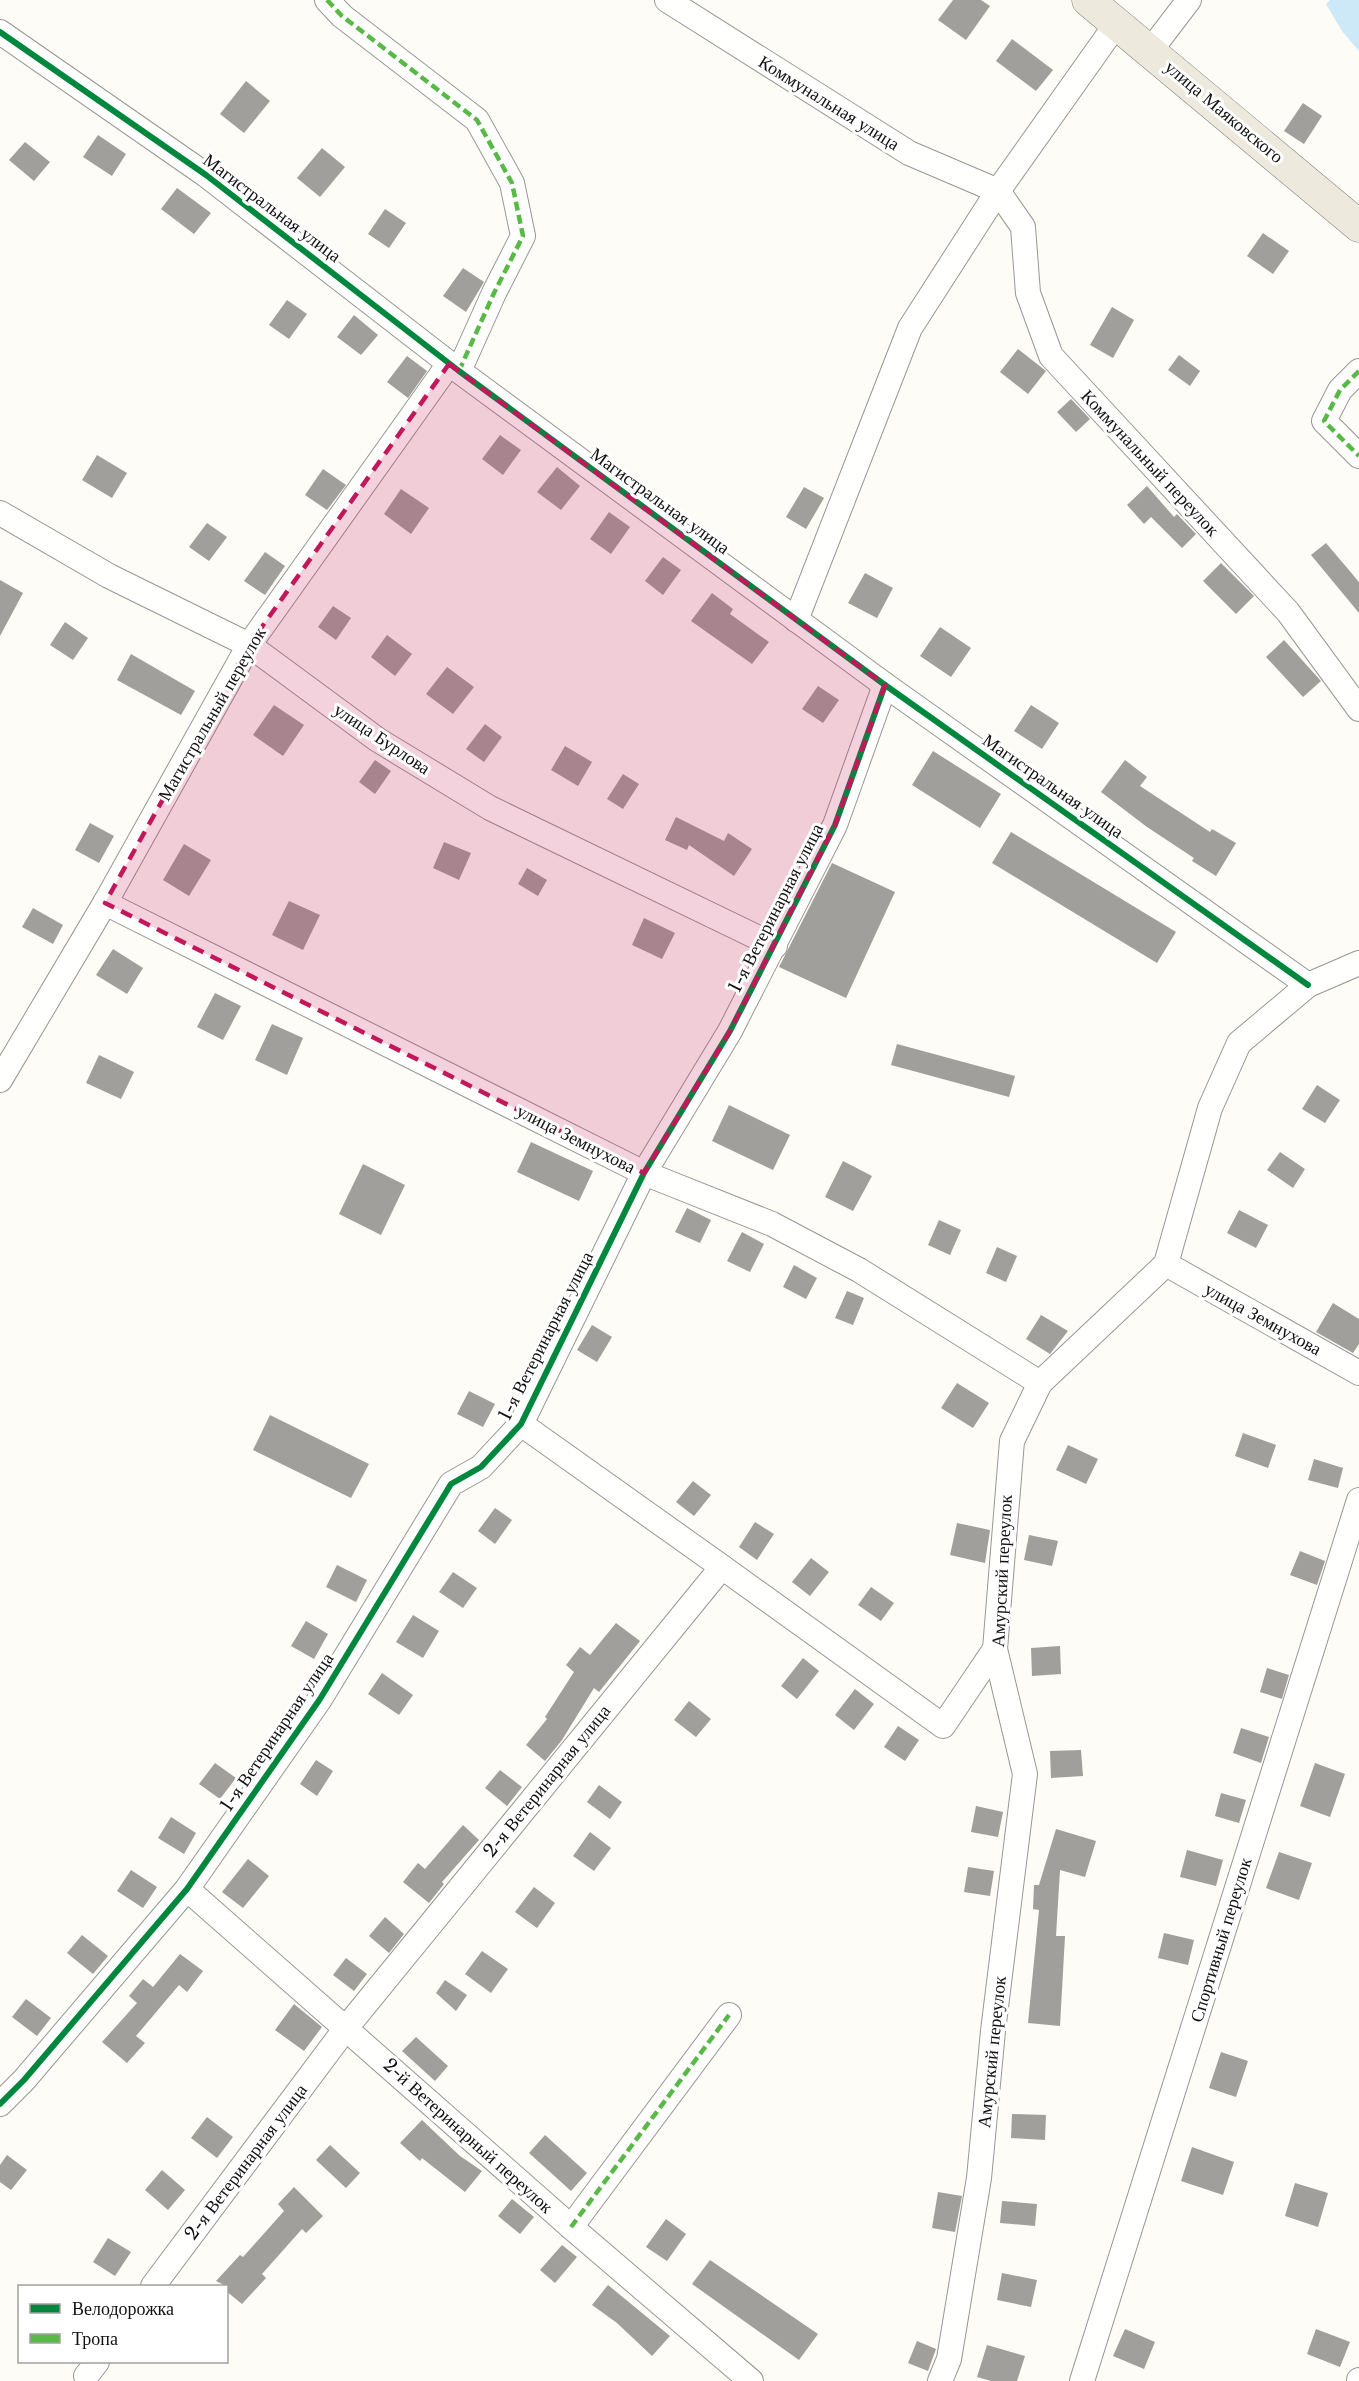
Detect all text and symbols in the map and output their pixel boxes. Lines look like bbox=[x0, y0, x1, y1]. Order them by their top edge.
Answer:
street label: Коммунальная улица bbox=[754, 51, 904, 155]
street label: улица Маяковского bbox=[1160, 56, 1288, 168]
street label: Магистральная улица bbox=[199, 149, 345, 267]
street label: Коммунальный переулок bbox=[1076, 385, 1224, 541]
street label: Магистральная улица bbox=[586, 443, 734, 559]
street label: Магистральный переулок bbox=[153, 623, 271, 805]
street label: улица Бурлова bbox=[330, 699, 434, 779]
street label: Магистральная улица bbox=[978, 729, 1128, 843]
street label: 1-я Ветеринарная улица bbox=[724, 820, 828, 996]
street label: улица Земнухова bbox=[513, 1100, 639, 1178]
street label: 1-я Ветеринарная улица bbox=[494, 1248, 598, 1424]
street label: улица Земнухова bbox=[1201, 1278, 1325, 1360]
street label: Амурский переулок bbox=[987, 1494, 1017, 1648]
street label: 1-я Ветеринарная улица bbox=[216, 1649, 338, 1815]
street label: 2-я Ветеринарная улица bbox=[479, 1700, 615, 1862]
street label: Спортивный переулок bbox=[1185, 1855, 1257, 2025]
street label: Амурский переулок bbox=[973, 1975, 1011, 2129]
street label: 2-й Ветеринарный переулок bbox=[379, 2054, 558, 2218]
street label: 2-я Ветеринарная улица bbox=[180, 2080, 312, 2244]
legend bbox=[18, 2285, 228, 2363]
text: Велодорожка bbox=[72, 2298, 174, 2320]
text: Тропа bbox=[72, 2328, 118, 2350]

